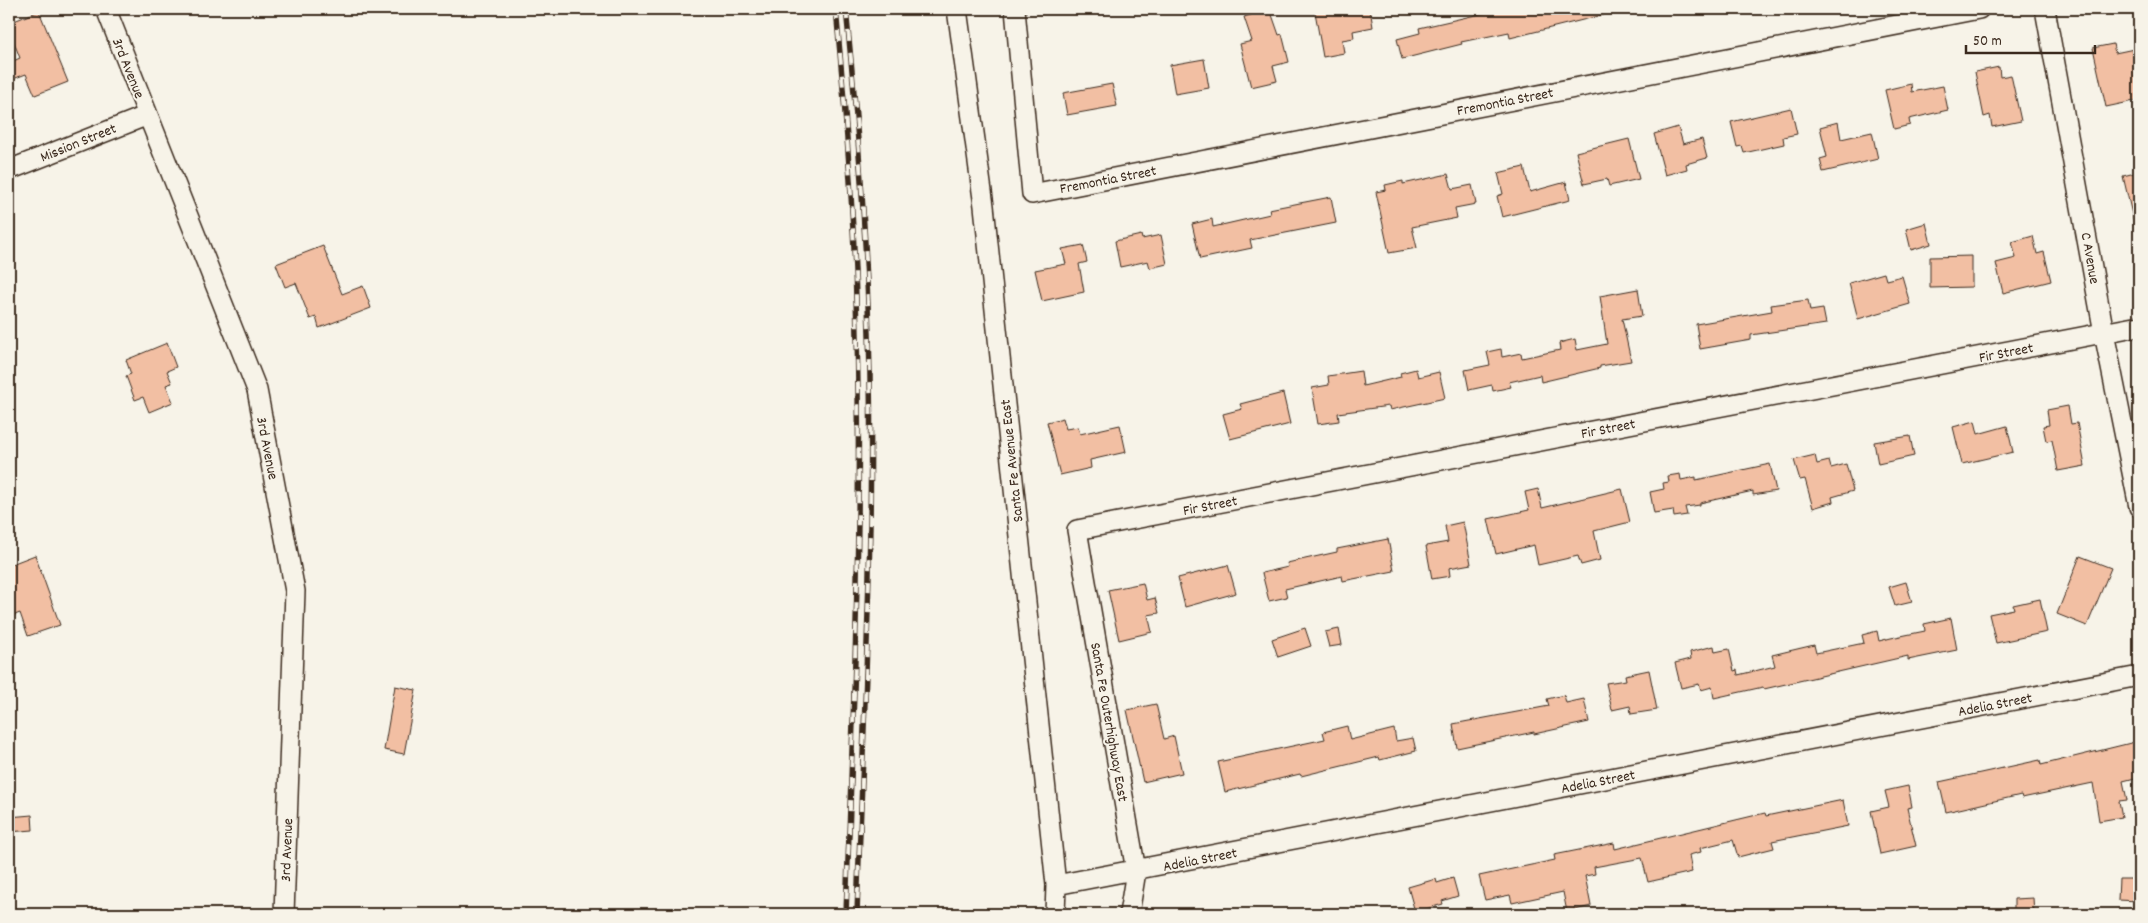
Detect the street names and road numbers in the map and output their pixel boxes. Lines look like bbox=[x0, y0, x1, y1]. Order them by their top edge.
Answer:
street label: 3rd Avenue bbox=[105, 35, 149, 103]
street label: Fremontia Street bbox=[1455, 83, 1556, 123]
street label: Mission Street bbox=[37, 118, 121, 169]
street label: Fremontia Street bbox=[1058, 161, 1159, 201]
street label: C Avenue bbox=[2074, 231, 2104, 286]
street label: Fir Street bbox=[1977, 338, 2036, 370]
street label: Santa Fe Avenue East bbox=[996, 398, 1030, 523]
street label: Fir Street bbox=[1579, 414, 1638, 446]
street label: 3rd Avenue bbox=[249, 415, 283, 482]
street label: Fir Street bbox=[1181, 491, 1240, 523]
street label: Santa Fe Outerhighway East bbox=[1083, 641, 1133, 804]
street label: Adelia Street bbox=[1956, 688, 2035, 724]
street label: Adelia Street bbox=[1559, 765, 1638, 801]
street label: 3rd Avenue bbox=[276, 817, 300, 882]
street label: Adelia Street bbox=[1161, 843, 1240, 879]

